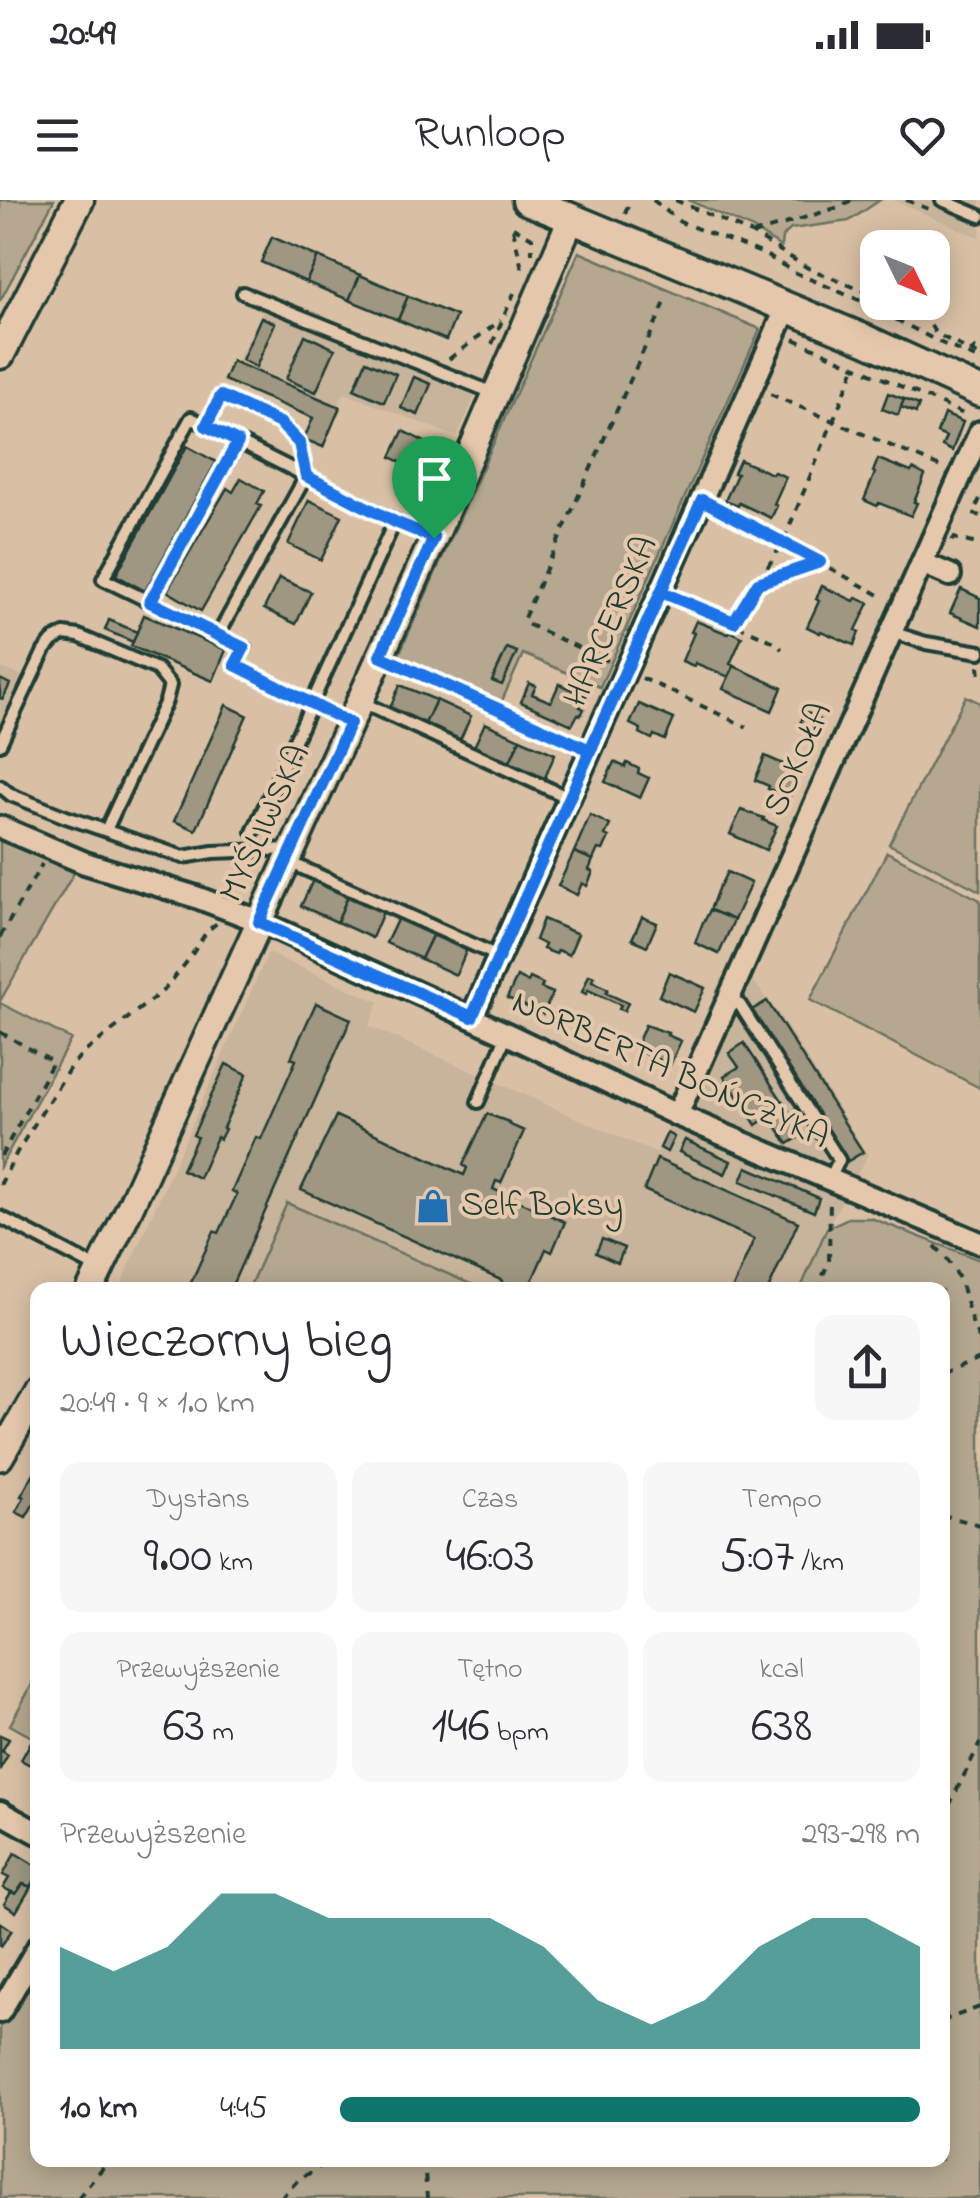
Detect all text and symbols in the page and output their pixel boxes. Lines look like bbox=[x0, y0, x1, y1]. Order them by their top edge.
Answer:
text: 20:49 bbox=[50, 7, 116, 63]
text: Runloop bbox=[414, 102, 566, 168]
icon: menu bbox=[30, 108, 85, 163]
icon: heart bbox=[895, 108, 950, 163]
north arrow bbox=[860, 230, 950, 320]
map controls bbox=[860, 230, 950, 320]
pin bbox=[392, 436, 477, 539]
icon: arrive bbox=[407, 451, 462, 506]
street label: HARCERSKA bbox=[552, 528, 672, 716]
street label: SOKOŁA bbox=[751, 695, 847, 825]
street label: MYŚLIWSKA bbox=[207, 737, 325, 911]
street label: NORBERTA BOŃCZYKA bbox=[503, 978, 837, 1164]
place label: Self Boksy bbox=[461, 1181, 623, 1232]
shop icon: Self Boksy bbox=[414, 1187, 452, 1225]
text: Wieczorny bieg bbox=[60, 1303, 393, 1383]
button: share bbox=[815, 1315, 920, 1420]
text: 20:49 · 9 × 1.0 km bbox=[60, 1381, 255, 1428]
text: Dystans bbox=[147, 1480, 250, 1521]
text: Czas bbox=[462, 1480, 518, 1521]
text: Tempo bbox=[742, 1480, 822, 1521]
text: 9.00 bbox=[144, 1521, 212, 1594]
text: 46:03 bbox=[445, 1521, 535, 1594]
text: 5:07 bbox=[719, 1521, 794, 1594]
text: km bbox=[212, 1543, 253, 1584]
text: /km bbox=[794, 1543, 844, 1584]
text: Przewyższenie bbox=[117, 1650, 280, 1691]
text: Tętno bbox=[457, 1650, 523, 1691]
text: kcal bbox=[759, 1650, 804, 1691]
text: 63 bbox=[163, 1691, 205, 1764]
text: 146 bbox=[431, 1691, 490, 1764]
text: 638 bbox=[751, 1691, 812, 1764]
text: m bbox=[205, 1713, 234, 1754]
text: bpm bbox=[490, 1713, 549, 1754]
text: Przewyższenie bbox=[60, 1812, 246, 1859]
text: 293–298 m bbox=[802, 1812, 920, 1859]
text: 1.0 km bbox=[60, 2086, 137, 2133]
text: 4:45 bbox=[220, 2086, 267, 2133]

